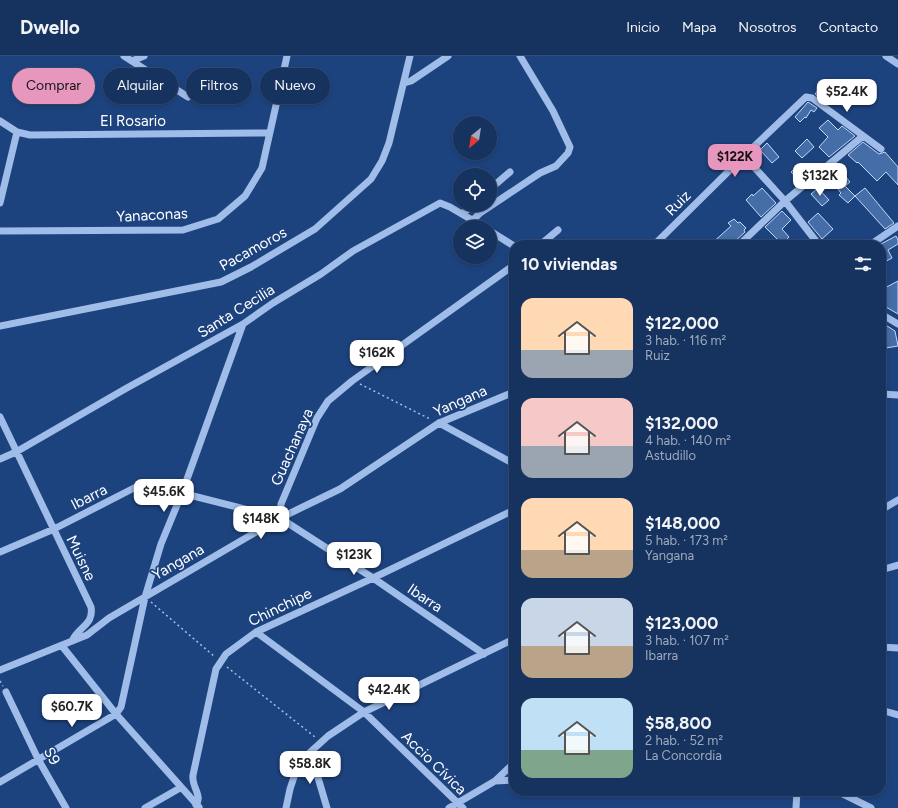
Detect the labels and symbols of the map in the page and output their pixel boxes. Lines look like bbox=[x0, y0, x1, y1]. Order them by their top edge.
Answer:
pin: $52.4K bbox=[814, 79, 880, 113]
street label: El Rosario bbox=[100, 112, 166, 130]
north arrow bbox=[453, 116, 497, 160]
pin: $122K bbox=[707, 144, 763, 178]
pin: $132K bbox=[792, 163, 848, 197]
street label: Ruiz bbox=[662, 187, 694, 219]
street label: Yanaconas bbox=[116, 204, 188, 226]
street label: Pacamoros bbox=[216, 223, 290, 275]
street label: Santa Cecilia bbox=[194, 280, 278, 342]
pin: $162K bbox=[349, 340, 405, 374]
street label: Yangana bbox=[430, 381, 490, 421]
street label: Guachanaya bbox=[267, 406, 317, 488]
pin: $45.6K bbox=[131, 479, 197, 513]
street label: Ibarra bbox=[68, 480, 110, 514]
pin: $148K bbox=[233, 506, 289, 540]
street label: Muisne bbox=[62, 532, 100, 584]
street label: Yangana bbox=[149, 540, 207, 584]
pin: $123K bbox=[326, 542, 382, 576]
street label: Ibarra bbox=[404, 580, 446, 616]
street label: Chinchipe bbox=[245, 584, 315, 630]
pin: $42.4K bbox=[356, 677, 422, 711]
pin: $60.7K bbox=[39, 694, 105, 728]
street label: Accio Cívica bbox=[398, 728, 470, 798]
street label: S9 bbox=[40, 744, 64, 768]
pin: $58.8K bbox=[277, 751, 343, 785]

